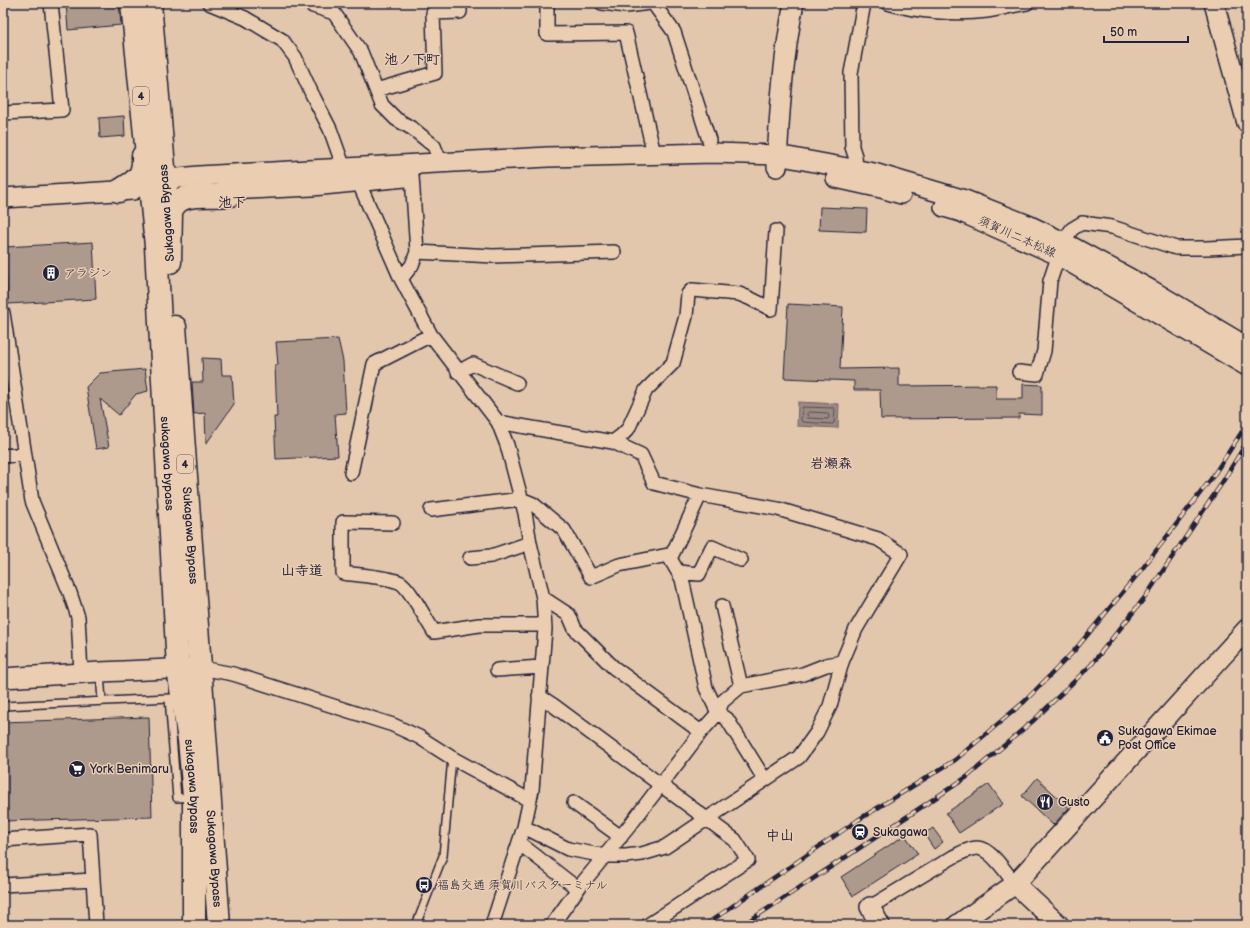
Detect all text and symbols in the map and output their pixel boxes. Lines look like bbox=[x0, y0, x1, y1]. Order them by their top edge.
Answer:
scale bar bbox=[1104, 18, 1188, 44]
text: 50 m bbox=[1110, 25, 1137, 40]
district label: 池ノ下町 bbox=[384, 51, 440, 68]
road number: 4 bbox=[133, 87, 149, 105]
street label: Sukagawa Bypass bbox=[156, 164, 178, 262]
district label: 池下 bbox=[218, 194, 246, 211]
street label: 須賀川二本松線 bbox=[976, 213, 1058, 261]
building icon: アラジン bbox=[41, 263, 61, 283]
place label: アラジン bbox=[64, 266, 112, 281]
street label: sukagawa bypass bbox=[157, 416, 177, 511]
road number: 4 bbox=[177, 455, 193, 473]
district label: 岩瀬森 bbox=[810, 455, 852, 472]
street label: Sukagawa Bypass bbox=[179, 486, 201, 585]
district label: 山寺道 bbox=[281, 562, 323, 579]
place label: Sukagawa Ekimae Post Office bbox=[1118, 724, 1217, 753]
public building icon: Sukagawa Ekimae Post Office bbox=[1095, 728, 1115, 748]
street label: sukagawa bypass bbox=[181, 738, 202, 834]
supermarket icon: York Benimaru bbox=[67, 759, 87, 779]
place label: York Benimaru bbox=[89, 762, 169, 777]
restaurant icon: Gusto bbox=[1035, 792, 1055, 812]
place label: Gusto bbox=[1058, 795, 1090, 810]
street label: Sukagawa Bypass bbox=[203, 809, 225, 908]
station icon: Sukagawa bbox=[850, 822, 870, 842]
place label: Sukagawa bbox=[873, 825, 928, 840]
district label: 中山 bbox=[766, 827, 794, 844]
bus stop icon: 福島交通 須賀川バスターミナル bbox=[414, 875, 434, 895]
place label: 福島交通 須賀川バスターミナル bbox=[437, 878, 608, 893]

